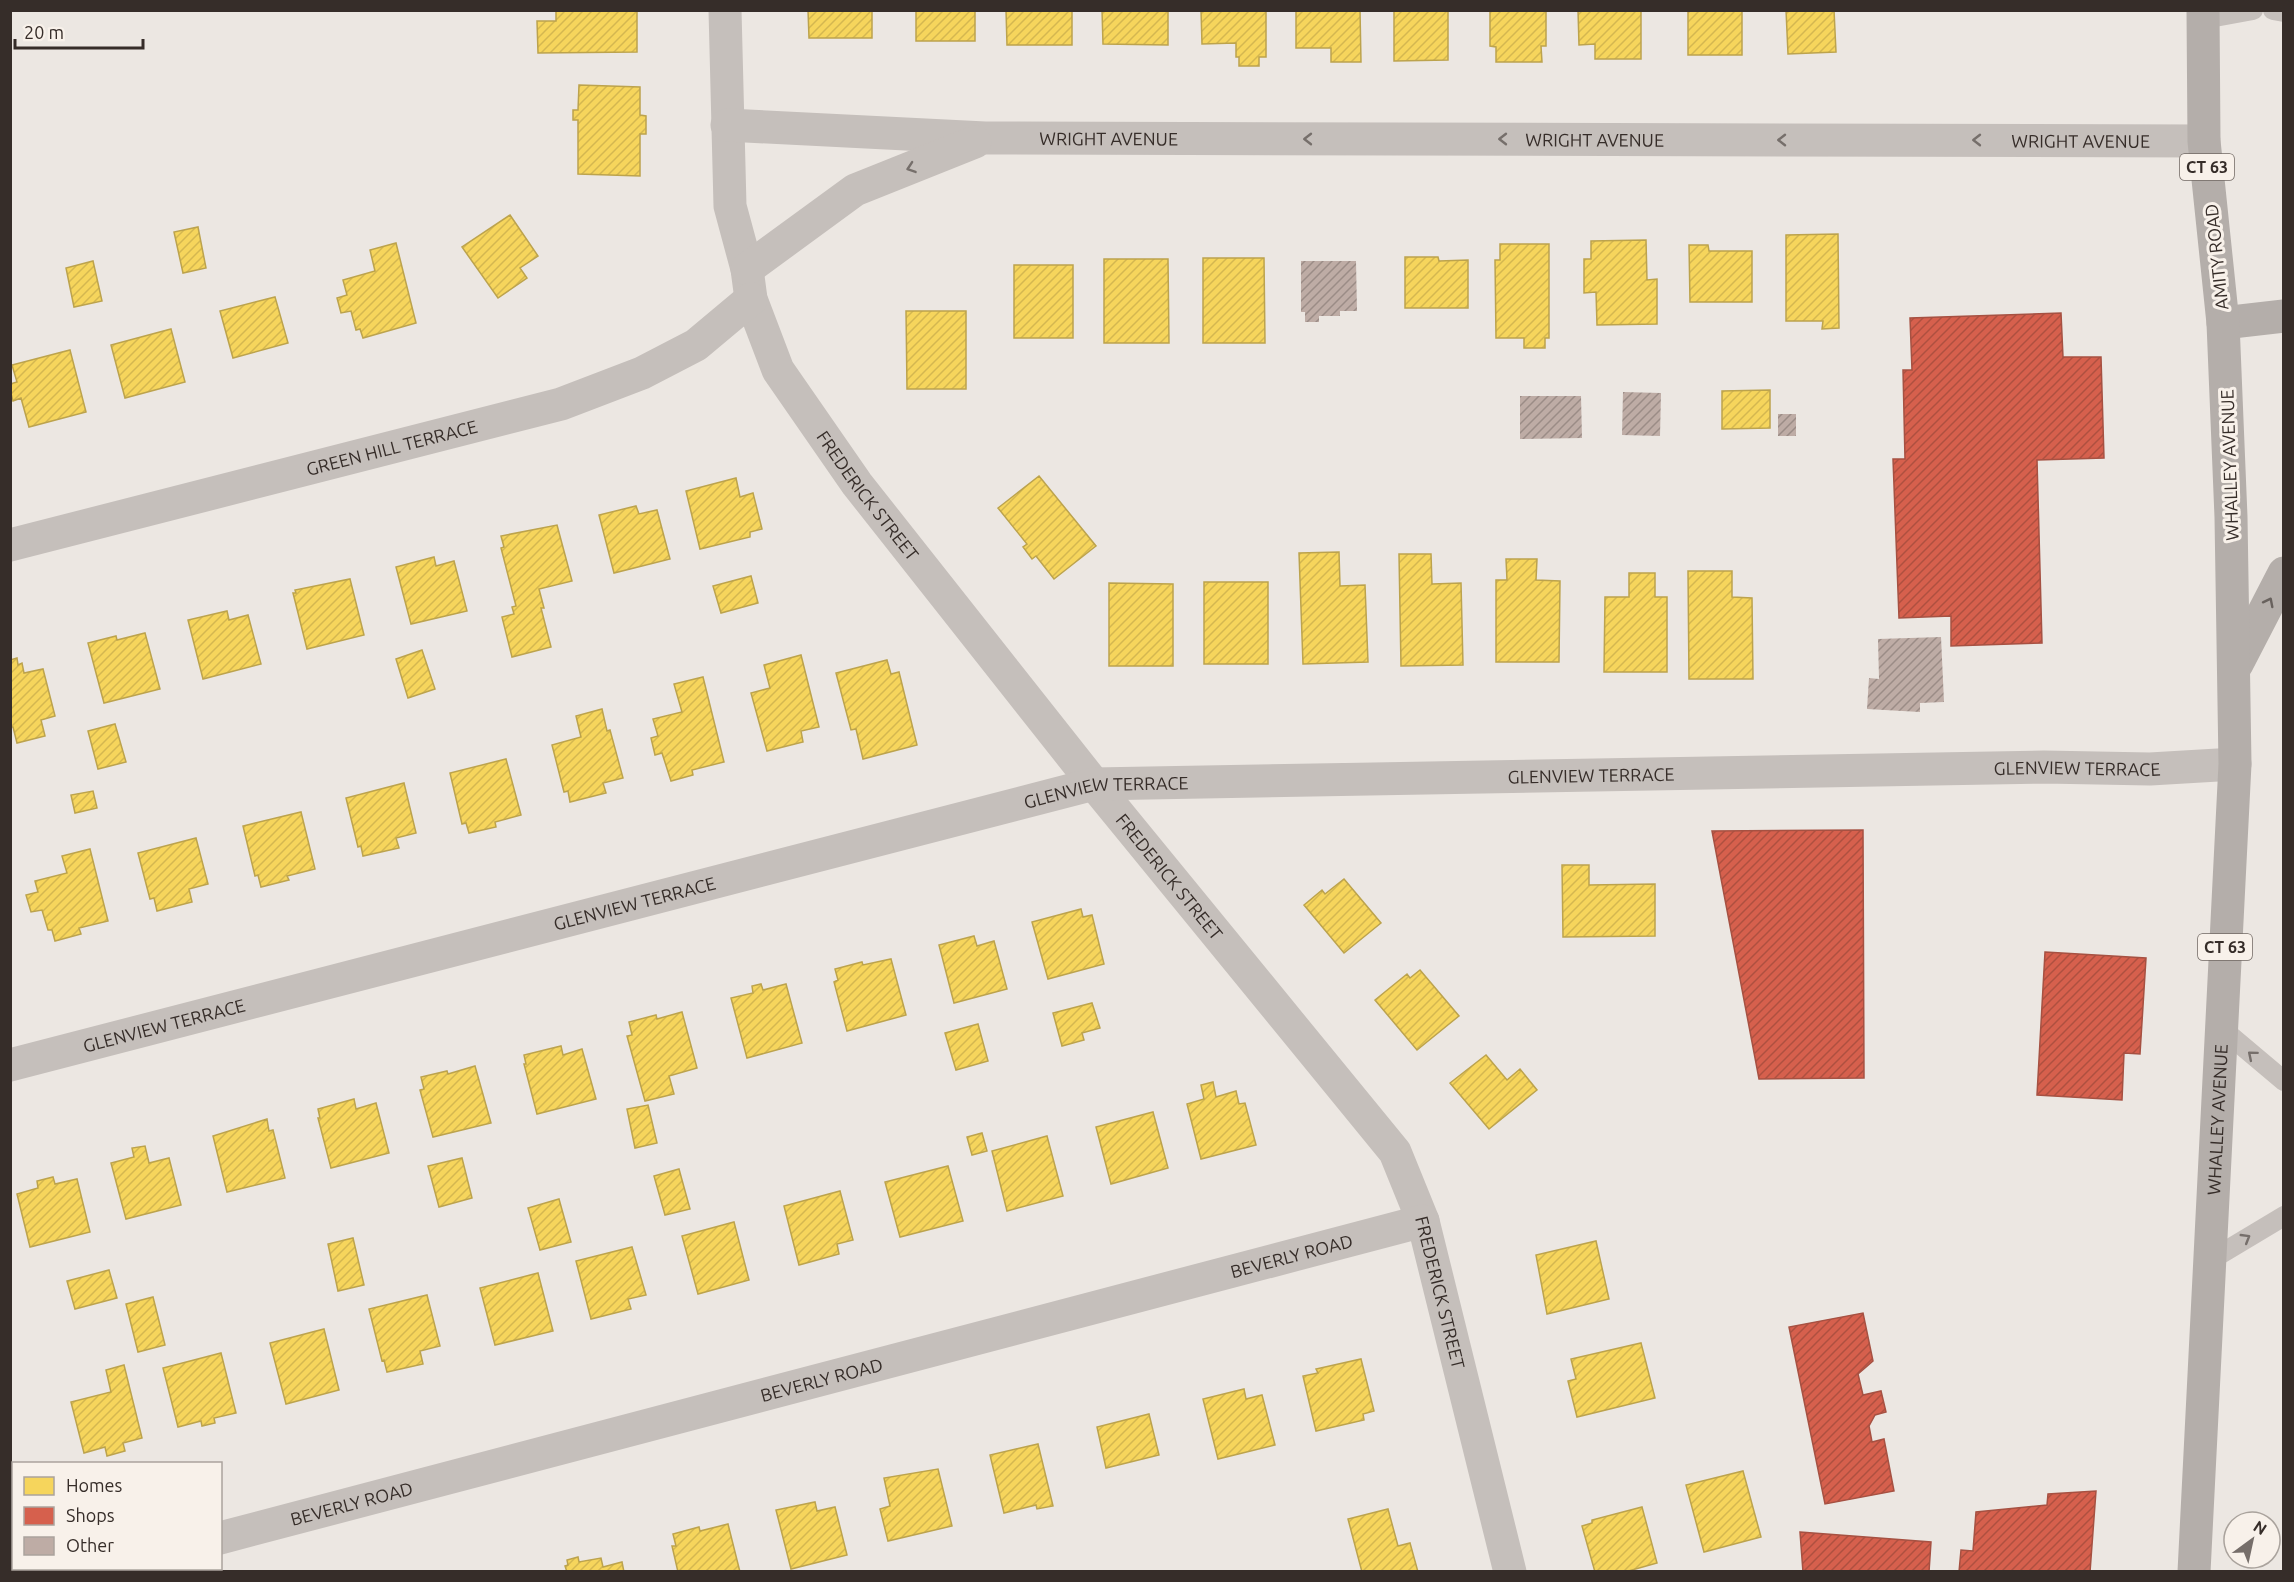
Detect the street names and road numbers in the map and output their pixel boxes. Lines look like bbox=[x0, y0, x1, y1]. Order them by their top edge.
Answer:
street label: WRIGHT AVENUE bbox=[1039, 128, 1178, 148]
street label: WRIGHT AVENUE bbox=[1525, 129, 1664, 150]
street label: WRIGHT AVENUE bbox=[2011, 131, 2150, 151]
road number: CT 63 bbox=[2180, 154, 2234, 180]
street label: AMITY ROAD bbox=[2200, 203, 2232, 311]
street label: WHALLEY AVENUE bbox=[2216, 389, 2242, 541]
street label: GREEN HILL TERRACE bbox=[304, 416, 479, 479]
street label: FREDERICK STREET bbox=[813, 427, 923, 564]
street label: GLENVIEW TERRACE bbox=[1993, 757, 2161, 779]
street label: GLENVIEW TERRACE bbox=[1508, 764, 1675, 787]
street label: GLENVIEW TERRACE bbox=[1022, 772, 1189, 812]
street label: FREDERICK STREET bbox=[1112, 810, 1227, 943]
street label: GLENVIEW TERRACE bbox=[551, 873, 718, 934]
road number: CT 63 bbox=[2198, 934, 2252, 960]
street label: GLENVIEW TERRACE bbox=[81, 994, 247, 1056]
street label: WHALLEY AVENUE bbox=[2203, 1043, 2231, 1196]
street label: FREDERICK STREET bbox=[1412, 1214, 1469, 1371]
street label: BEVERLY ROAD bbox=[1228, 1230, 1355, 1281]
street label: BEVERLY ROAD bbox=[758, 1354, 885, 1405]
street label: BEVERLY ROAD bbox=[288, 1478, 415, 1529]

